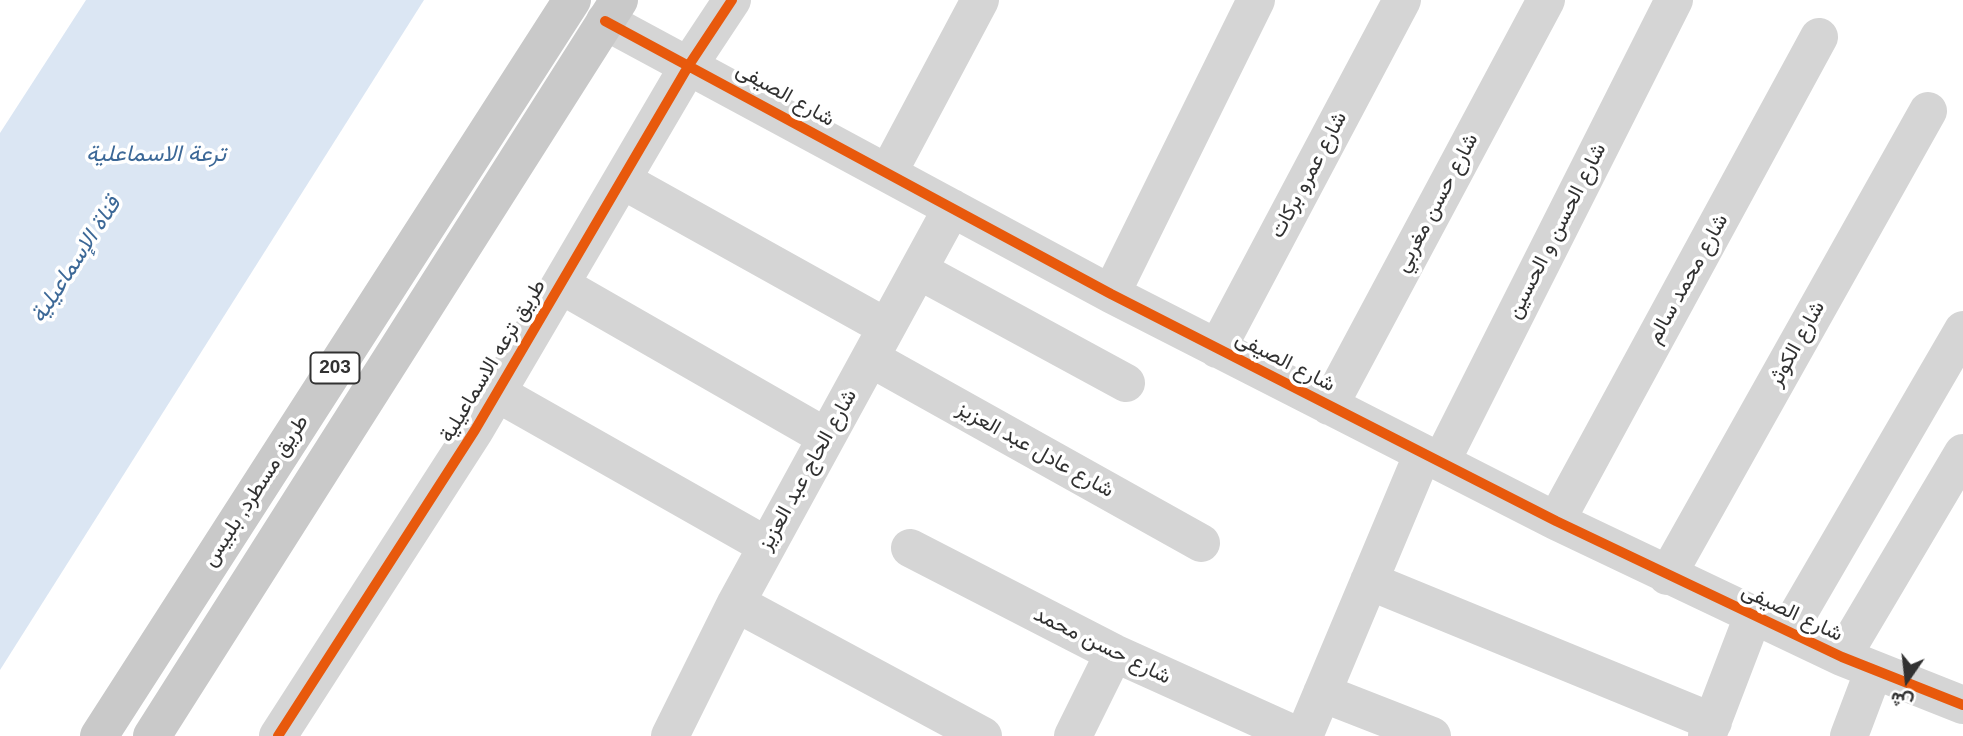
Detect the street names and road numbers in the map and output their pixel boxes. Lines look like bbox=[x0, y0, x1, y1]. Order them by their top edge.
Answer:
street label: شارع الصيفى bbox=[731, 58, 839, 132]
street label: شارع عمرو بركات bbox=[1265, 107, 1353, 243]
street label: شارع حسن مغربي bbox=[1390, 129, 1484, 277]
street label: شارع الحسن و الحسين bbox=[1502, 139, 1612, 323]
street label: شارع محمد سالم bbox=[1642, 210, 1734, 348]
street label: طريق ترعه الاسماعيلية bbox=[434, 275, 552, 447]
street label: شارع الكوثر bbox=[1763, 297, 1831, 391]
street label: شارع الصيفى bbox=[1231, 326, 1339, 398]
road number: 203 bbox=[310, 352, 360, 384]
street label: شارع الحاج عبد العزيز bbox=[753, 385, 863, 555]
street label: شارع عادل عبد العزيز bbox=[952, 396, 1118, 504]
street label: طريق مسطرد, بلبيس bbox=[198, 411, 314, 571]
street label: شارع الصيفى bbox=[1737, 579, 1847, 647]
street label: شارع حسن محمد bbox=[1029, 602, 1175, 690]

